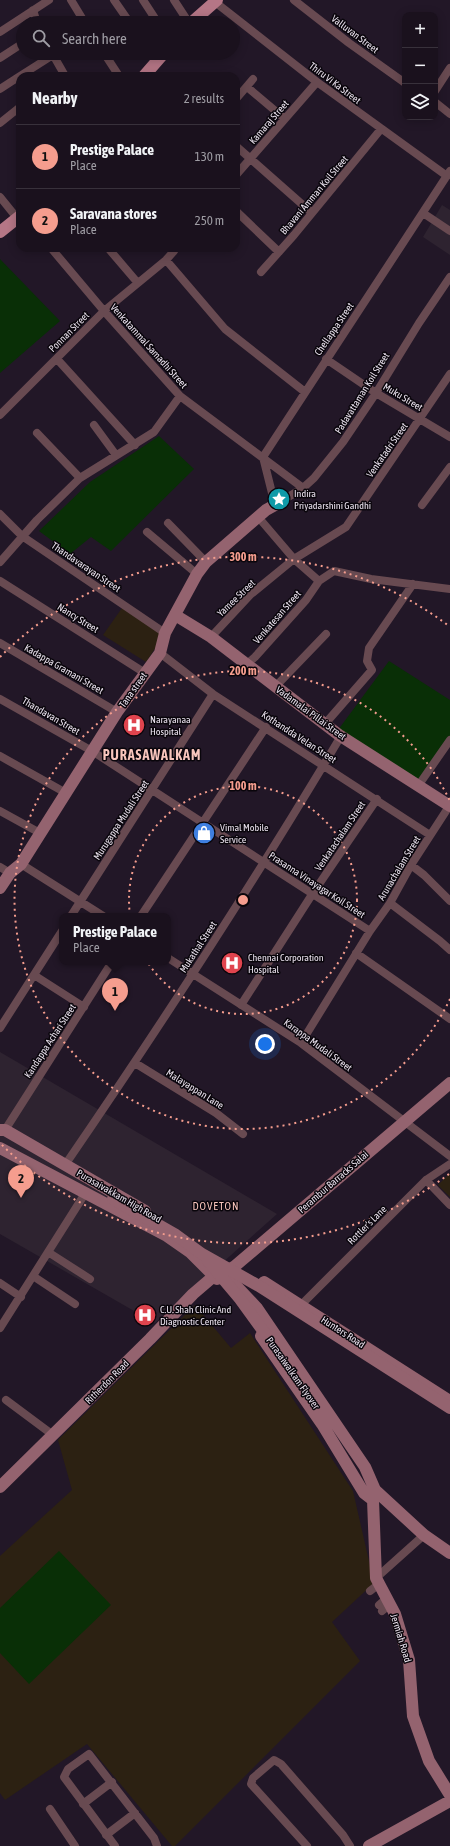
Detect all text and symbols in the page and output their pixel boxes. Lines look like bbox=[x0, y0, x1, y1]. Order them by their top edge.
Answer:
map controls bbox=[402, 12, 438, 120]
button: + bbox=[402, 12, 438, 48]
street label: Valluvan Street bbox=[329, 13, 381, 55]
search box bbox=[16, 16, 240, 60]
icon: search bbox=[30, 27, 52, 49]
text: Search here bbox=[62, 30, 127, 47]
button: − bbox=[402, 48, 438, 84]
street label: Thiru Vi Ka Street bbox=[307, 60, 363, 106]
button: layers bbox=[402, 84, 438, 120]
text: Nearby bbox=[32, 88, 78, 108]
text: 2 results bbox=[184, 91, 224, 106]
street label: Kamaraj Street bbox=[247, 98, 291, 146]
text: Prestige Palace bbox=[70, 141, 154, 158]
text: 1 bbox=[42, 149, 48, 164]
text: 130 m bbox=[195, 149, 224, 164]
street label: Bhavani Amman Koil Street bbox=[278, 153, 350, 237]
text: Place bbox=[70, 158, 97, 173]
text: Saravana stores bbox=[70, 205, 157, 222]
text: 2 bbox=[42, 213, 48, 228]
text: 250 m bbox=[195, 213, 224, 228]
text: Place bbox=[70, 222, 97, 237]
street label: Chellappa Street bbox=[312, 300, 356, 357]
street label: Venkatammal Samadhi Street bbox=[108, 302, 190, 390]
street label: Ponnan Street bbox=[47, 310, 91, 354]
street label: Padavattaman Koil Street bbox=[333, 350, 392, 436]
street label: Muku Street bbox=[381, 381, 425, 413]
street label: Venkatadri Street bbox=[364, 421, 410, 479]
place icon: Indira Priyadarshini Gandhi bbox=[266, 486, 292, 512]
place label: Indira Priyadarshini Gandhi bbox=[294, 488, 371, 511]
street label: Thandavarayan Street bbox=[49, 540, 123, 594]
text: 300 m bbox=[229, 550, 257, 564]
street label: Yamee Street bbox=[215, 577, 257, 619]
street label: Venkatesan Street bbox=[251, 588, 303, 646]
street label: Nancy Street bbox=[55, 601, 101, 635]
street label: Kadappa Gramani Street bbox=[23, 642, 106, 696]
text: 200 m bbox=[229, 664, 257, 678]
street label: Tana street bbox=[117, 670, 149, 710]
street label: Vadamalai Pillai Street bbox=[274, 684, 348, 742]
street label: Thandavan Street bbox=[20, 695, 82, 737]
street label: Kothandda Velan Street bbox=[260, 709, 338, 765]
hospital icon: Narayanaa Hospital bbox=[121, 712, 147, 738]
place label: Narayanaa Hospital bbox=[150, 714, 191, 737]
district label: PURASAWALKAM bbox=[103, 747, 201, 763]
street label: Murugappa Mudali Street bbox=[91, 778, 151, 862]
text: 100 m bbox=[229, 779, 257, 793]
street label: Venkatachalam Street bbox=[313, 799, 367, 873]
shop icon: Vimal Mobile Service bbox=[191, 820, 217, 846]
place label: Vimal Mobile Service bbox=[220, 822, 269, 845]
street label: Arunachalam Street bbox=[375, 834, 423, 902]
street label: Prasanna Vinayagar Koil Street bbox=[267, 850, 367, 920]
centre of rings bbox=[236, 893, 250, 907]
popup bbox=[59, 913, 171, 965]
street label: Mukathal Street bbox=[177, 919, 219, 975]
text: Prestige Palace bbox=[73, 923, 157, 940]
text: Place bbox=[73, 940, 100, 955]
hospital icon: Chennai Corporation Hospital bbox=[219, 950, 245, 976]
place label: Chennai Corporation Hospital bbox=[248, 952, 324, 975]
pin: 1 bbox=[102, 978, 128, 1011]
street label: Kandappa Achari Street bbox=[22, 1002, 78, 1080]
street label: Karappa Mudali Street bbox=[282, 1017, 354, 1073]
your location bbox=[255, 1034, 275, 1054]
street label: Malayappan Lane bbox=[164, 1067, 226, 1111]
street label: Perambur Barracks Salai bbox=[296, 1149, 370, 1215]
pin: 2 bbox=[8, 1165, 34, 1198]
street label: Purasaivakkam High Road bbox=[75, 1167, 164, 1225]
district label: DOVETON bbox=[192, 1200, 240, 1212]
street label: Rottler's Lane bbox=[345, 1203, 389, 1247]
hospital icon: C.U. Shah Clinic And Diagnostic Center bbox=[132, 1302, 158, 1328]
place label: C.U. Shah Clinic And Diagnostic Center bbox=[160, 1304, 231, 1327]
street label: Hunters Road bbox=[319, 1314, 367, 1350]
street label: Purasaiwalkam Flyover bbox=[264, 1335, 323, 1412]
street label: Ritherdon Road bbox=[83, 1358, 131, 1406]
street label: Jermiah Road bbox=[388, 1612, 414, 1664]

